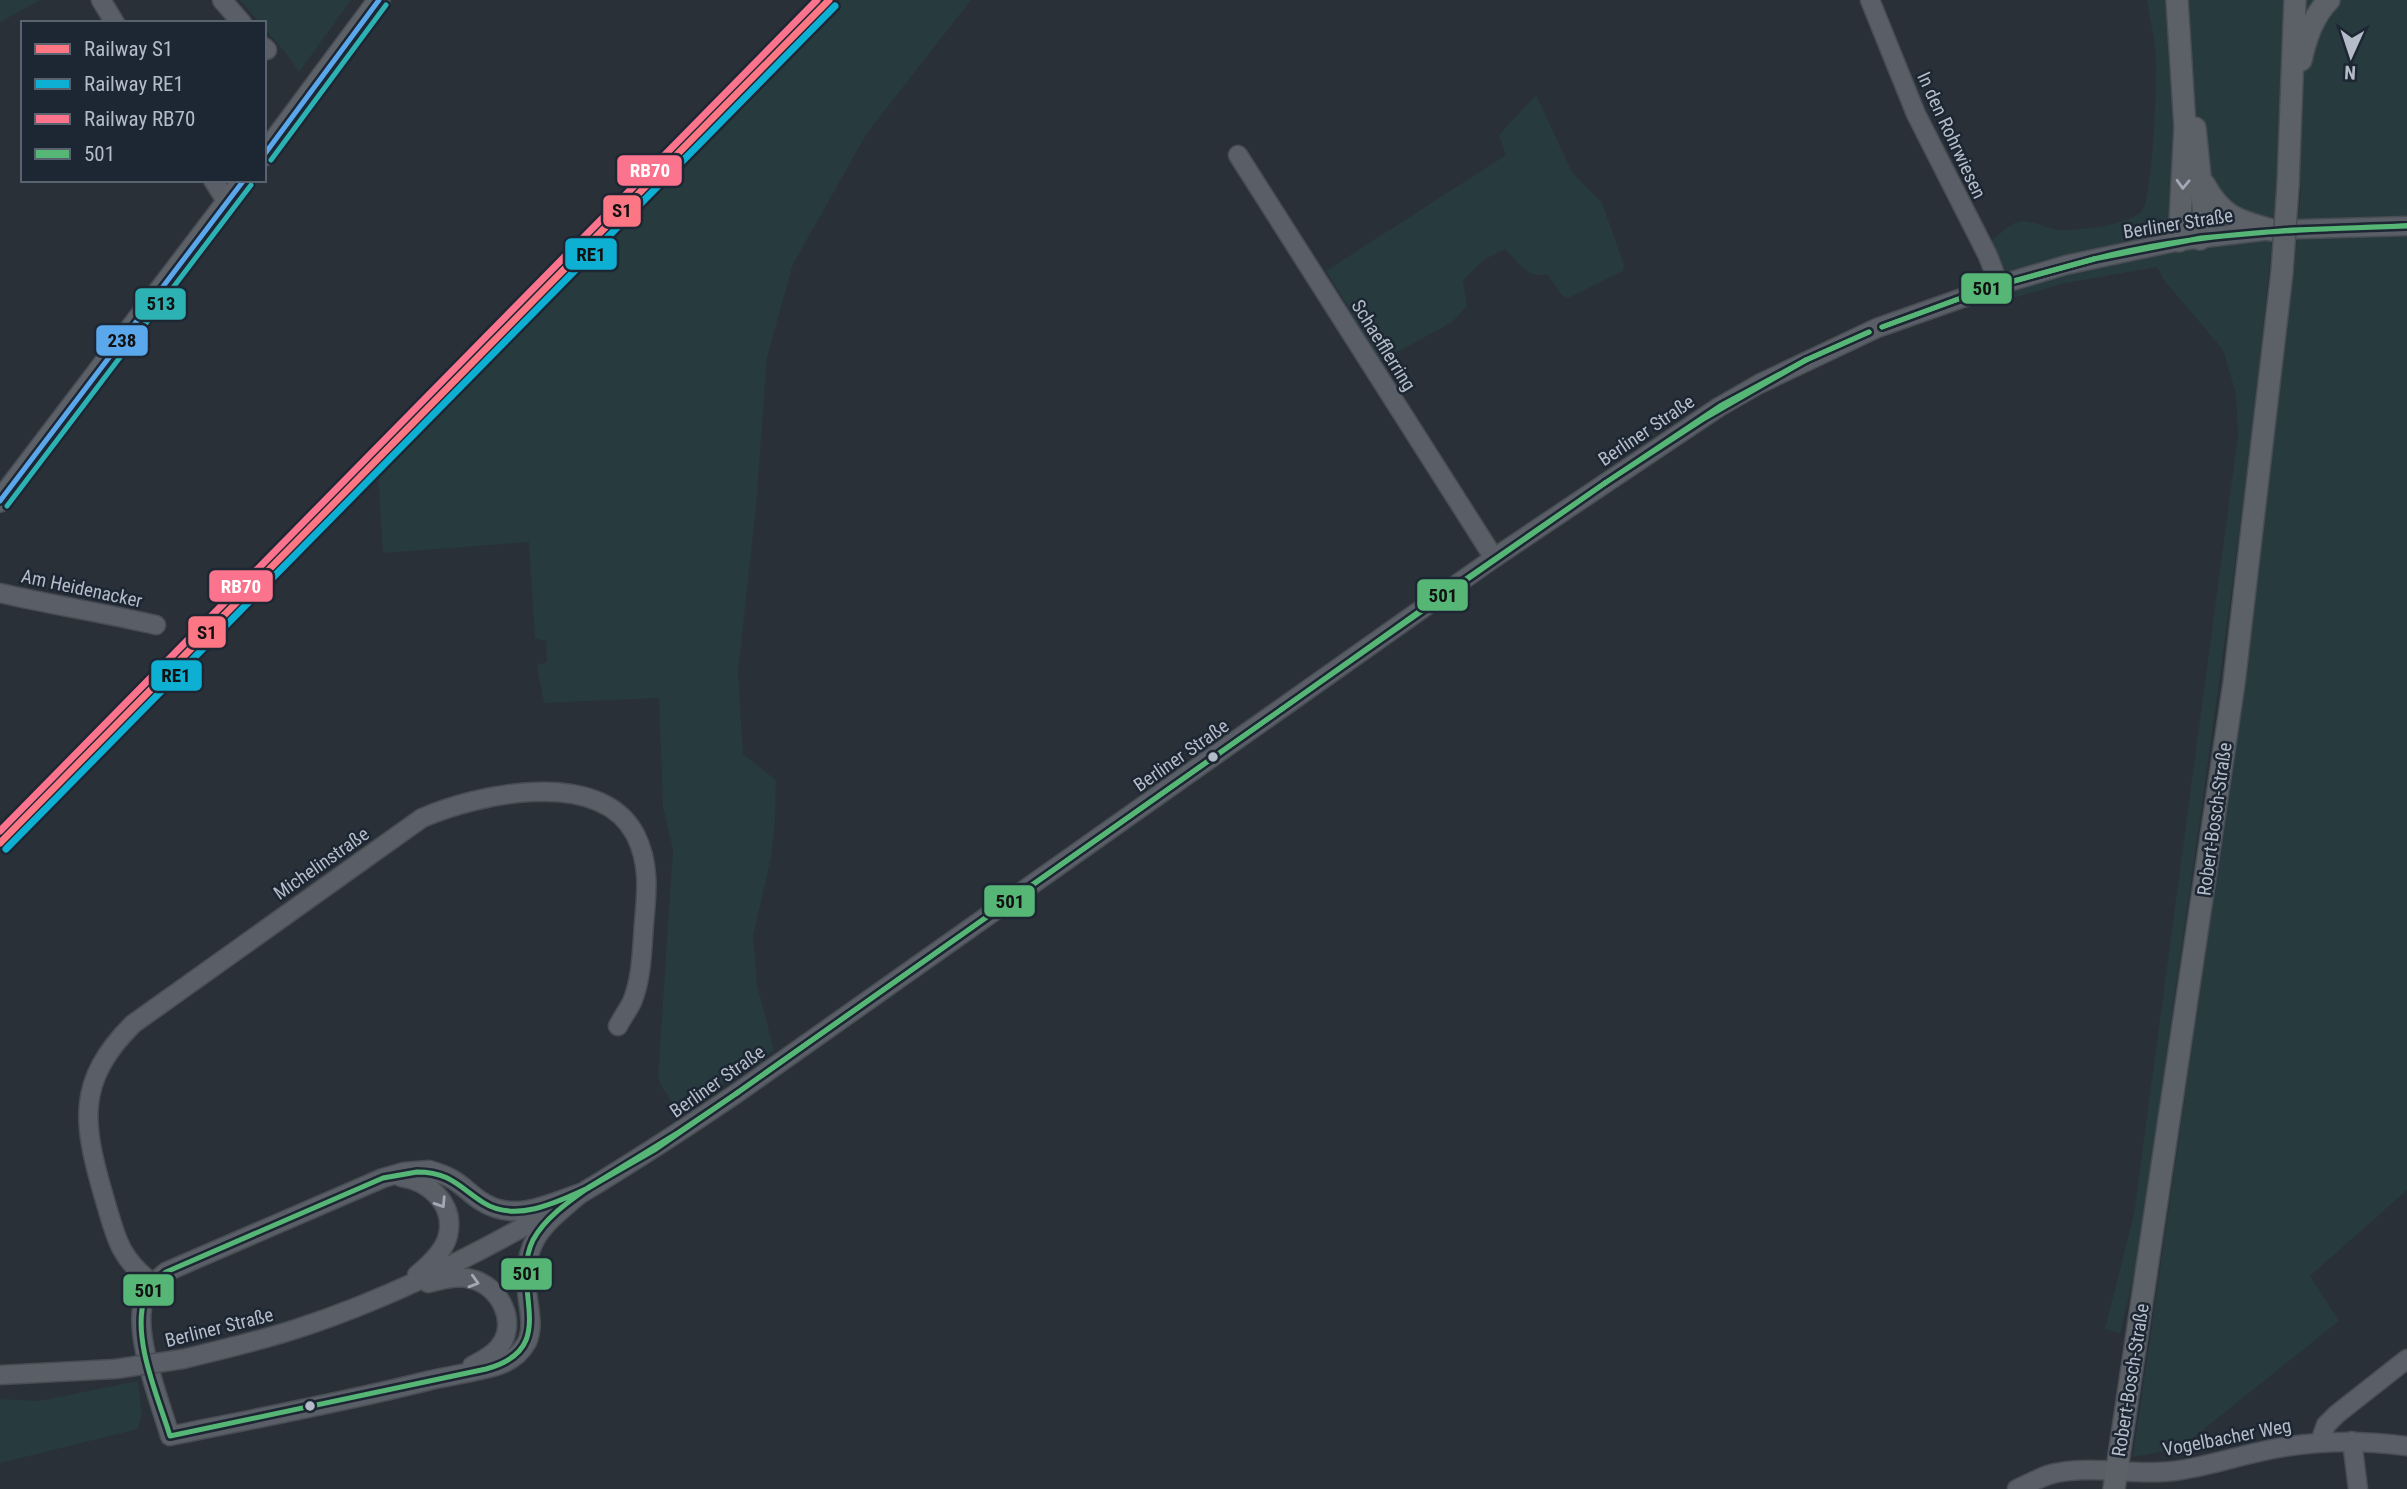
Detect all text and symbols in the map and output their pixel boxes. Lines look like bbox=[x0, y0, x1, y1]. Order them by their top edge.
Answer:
legend bbox=[21, 21, 266, 182]
north arrow bbox=[2316, 21, 2386, 91]
text: Railway S1 bbox=[84, 37, 173, 61]
text: N bbox=[2344, 61, 2357, 84]
street label: In den Rohrwiesen bbox=[1912, 68, 1991, 202]
text: Railway RE1 bbox=[84, 72, 184, 96]
text: Railway RB70 bbox=[84, 107, 195, 131]
text: 501 bbox=[84, 142, 115, 166]
line badge: RB70 bbox=[616, 154, 683, 187]
text: RB70 bbox=[630, 159, 670, 182]
one-way arrow bbox=[2175, 179, 2190, 190]
line badge: S1 bbox=[602, 194, 642, 228]
text: S1 bbox=[612, 199, 632, 222]
street label: Berliner Straße bbox=[2122, 203, 2235, 244]
line badge: RE1 bbox=[564, 237, 618, 271]
text: RE1 bbox=[576, 243, 606, 266]
line badge: 501 bbox=[1960, 272, 2013, 305]
text: 501 bbox=[1973, 277, 2001, 300]
line badge: 513 bbox=[134, 287, 187, 321]
text: 513 bbox=[147, 292, 175, 315]
street label: Schaefflerring bbox=[1346, 295, 1421, 395]
line badge: 238 bbox=[95, 324, 149, 357]
text: 238 bbox=[108, 329, 136, 352]
street label: Berliner Straße bbox=[1594, 390, 1699, 471]
street label: Am Heidenacker bbox=[19, 564, 145, 613]
line badge: RB70 bbox=[208, 569, 274, 603]
text: RB70 bbox=[221, 575, 261, 598]
line badge: 501 bbox=[1416, 578, 1469, 612]
text: 501 bbox=[1429, 584, 1457, 607]
line badge: S1 bbox=[187, 615, 227, 649]
text: S1 bbox=[197, 621, 217, 644]
line badge: RE1 bbox=[150, 659, 203, 692]
text: RE1 bbox=[161, 664, 191, 687]
street label: Berliner Straße bbox=[1129, 714, 1233, 797]
street label: Robert-Bosch-Straße bbox=[2192, 741, 2237, 897]
unlabelled marker bbox=[1206, 750, 1220, 764]
street label: Michelinstraße bbox=[269, 822, 373, 905]
line badge: 501 bbox=[983, 884, 1036, 918]
text: 501 bbox=[996, 890, 1024, 913]
street label: Berliner Straße bbox=[665, 1040, 769, 1123]
one-way arrow bbox=[433, 1195, 446, 1208]
line badge: 501 bbox=[500, 1257, 553, 1291]
text: 501 bbox=[513, 1262, 541, 1285]
line badge: 501 bbox=[122, 1273, 175, 1307]
one-way arrow bbox=[467, 1273, 479, 1288]
text: 501 bbox=[135, 1279, 163, 1302]
street label: Robert-Bosch-Straße bbox=[2107, 1302, 2154, 1458]
street label: Berliner Straße bbox=[163, 1303, 276, 1352]
unlabelled marker bbox=[303, 1399, 317, 1413]
street label: Vogelbacher Weg bbox=[2161, 1414, 2293, 1461]

